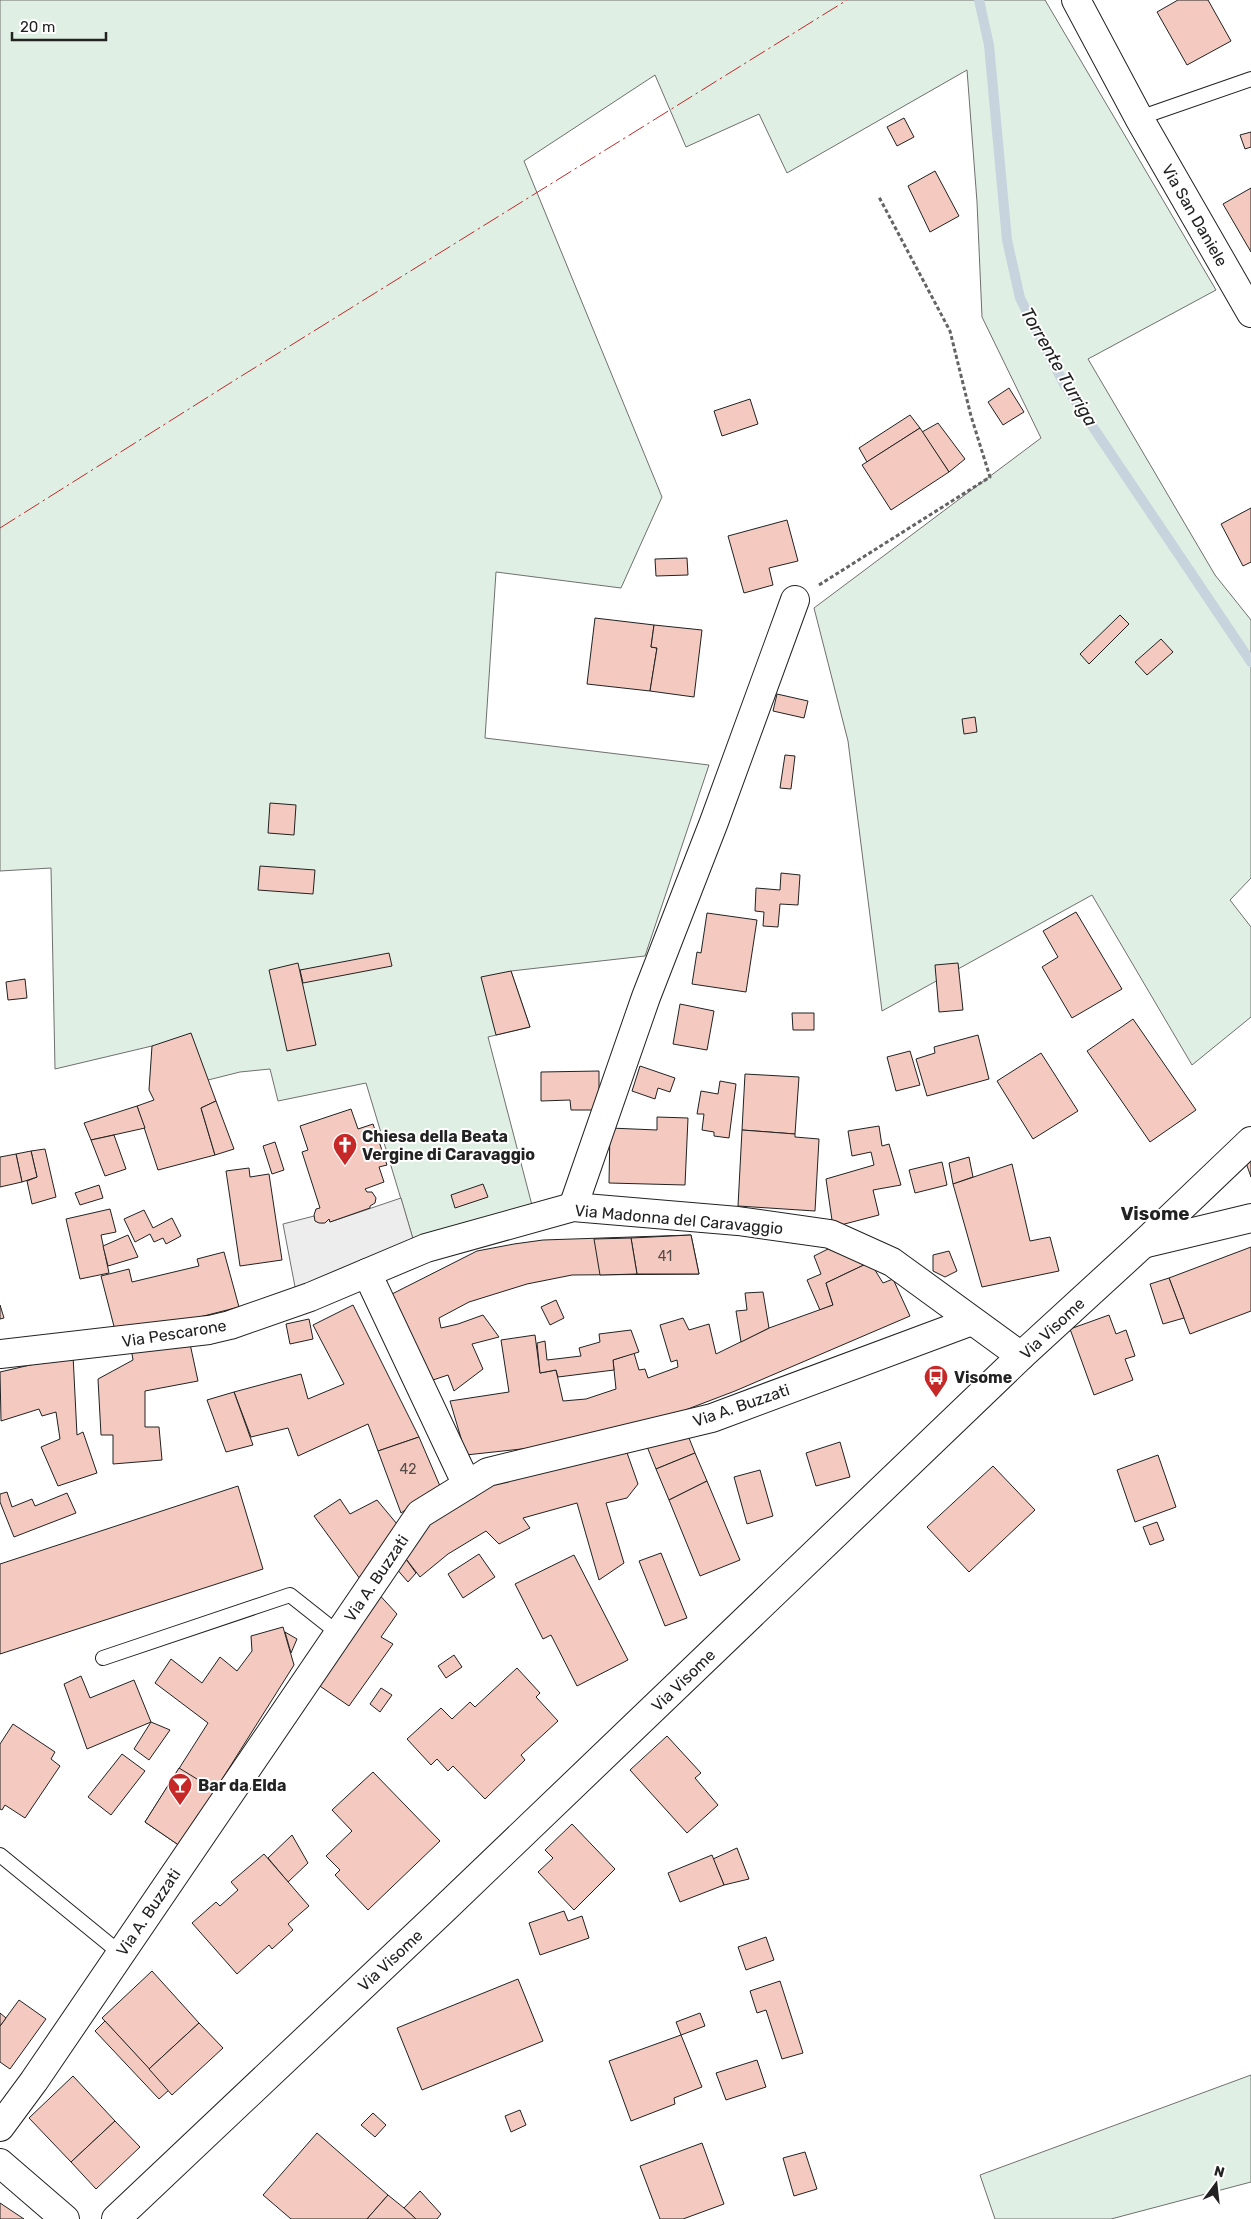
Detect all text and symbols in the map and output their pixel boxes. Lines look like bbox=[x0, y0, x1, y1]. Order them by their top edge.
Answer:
scale bar bbox=[12, 10, 106, 42]
text: 20 m bbox=[20, 18, 55, 36]
street label: Via San Daniele bbox=[1158, 161, 1231, 270]
water label: Torrente Turriga bbox=[1016, 304, 1102, 431]
place label: Chiesa della Beata Vergine di Caravaggio bbox=[362, 1127, 535, 1164]
church icon: Chiesa della Beata Vergine di Caravaggio bbox=[332, 1132, 358, 1166]
street label: Via Madonna del Caravaggio bbox=[574, 1201, 784, 1238]
district label: Visome bbox=[1120, 1202, 1190, 1225]
house number: 41 bbox=[658, 1248, 672, 1265]
street label: Via Visome bbox=[1016, 1294, 1089, 1363]
street label: Via Pescarone bbox=[120, 1316, 228, 1351]
bus stop icon: Visome bbox=[923, 1364, 949, 1398]
place label: Visome bbox=[954, 1368, 1012, 1387]
street label: Via A. Buzzati bbox=[690, 1380, 792, 1431]
house number: 42 bbox=[400, 1461, 416, 1478]
street label: Via A. Buzzati bbox=[340, 1531, 412, 1625]
street label: Via Visome bbox=[647, 1645, 719, 1715]
bar icon: Bar da Elda bbox=[167, 1772, 193, 1806]
place label: Bar da Elda bbox=[198, 1776, 286, 1795]
street label: Via A. Buzzati bbox=[112, 1865, 184, 1959]
street label: Via Visome bbox=[354, 1926, 427, 1995]
north arrow bbox=[1191, 2159, 1241, 2209]
text: N bbox=[1212, 2162, 1226, 2181]

